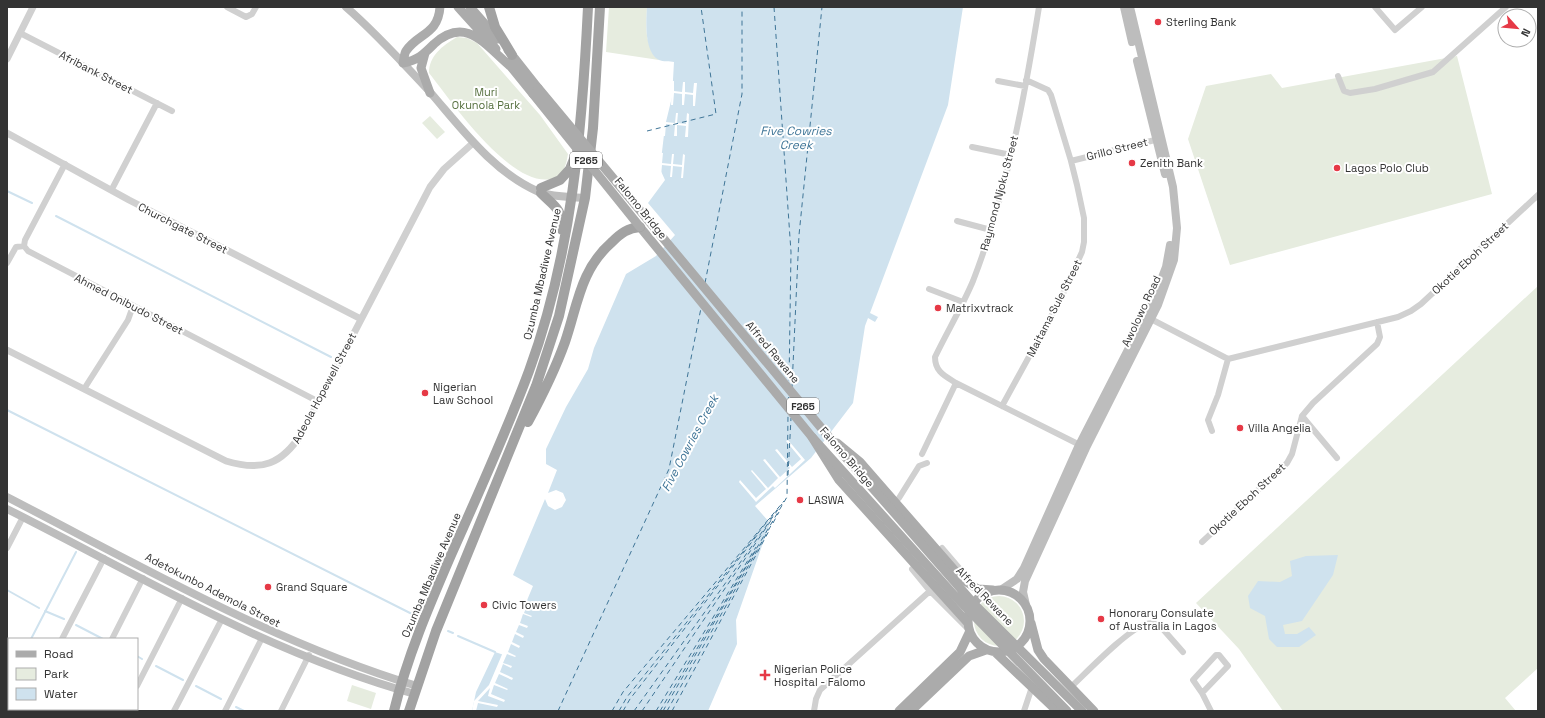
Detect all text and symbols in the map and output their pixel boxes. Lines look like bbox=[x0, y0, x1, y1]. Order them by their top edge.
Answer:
north arrow bbox=[1497, 8, 1537, 48]
place label: Sterling Bank bbox=[1166, 15, 1237, 29]
marker: Sterling Bank bbox=[1153, 17, 1163, 27]
text: N bbox=[1518, 26, 1534, 39]
street label: Afribank Street bbox=[57, 47, 135, 97]
park label: Muri Okunola Park bbox=[452, 85, 520, 112]
water label: Five Cowries Creek bbox=[760, 123, 832, 153]
street label: Raymond Njoku Street bbox=[977, 134, 1021, 252]
street label: Grillo Street bbox=[1085, 135, 1149, 163]
road number: F265 bbox=[570, 152, 602, 168]
place label: Zenith Bank bbox=[1140, 156, 1203, 170]
marker: Zenith Bank bbox=[1127, 158, 1137, 168]
place label: Lagos Polo Club bbox=[1345, 161, 1429, 175]
marker: Lagos Polo Club bbox=[1332, 163, 1342, 173]
street label: Falomo Bridge bbox=[612, 174, 670, 242]
street label: Churchgate Street bbox=[136, 199, 230, 257]
street label: Ozumba Mbadiwe Avenue bbox=[520, 207, 564, 341]
street label: Okotie Eboh Street bbox=[1429, 219, 1511, 297]
street label: Maitama Sule Street bbox=[1023, 257, 1085, 359]
street label: Ahmed Onibudo Street bbox=[72, 270, 186, 338]
street label: Awolowo Road bbox=[1118, 273, 1164, 349]
place label: Matrixvtrack bbox=[946, 301, 1014, 315]
marker: Matrixvtrack bbox=[933, 303, 943, 313]
street label: Alfred Rewane bbox=[743, 318, 803, 386]
street label: Adeola Hopewell Street bbox=[289, 330, 359, 446]
place label: Nigerian Law School bbox=[433, 380, 493, 407]
marker: Nigerian Law School bbox=[420, 388, 430, 398]
water label: Five Cowries Creek bbox=[658, 391, 723, 494]
road number: F265 bbox=[787, 398, 819, 414]
place label: Villa Angelia bbox=[1248, 421, 1312, 435]
marker: Villa Angelia bbox=[1235, 423, 1245, 433]
street label: Falomo Bridge bbox=[817, 424, 877, 490]
street label: Okotie Eboh Street bbox=[1206, 460, 1288, 538]
place label: LASWA bbox=[808, 493, 844, 507]
marker: LASWA bbox=[795, 495, 805, 505]
street label: Ozumba Mbadiwe Avenue bbox=[398, 510, 464, 640]
street label: Adetokunbo Ademola Street bbox=[143, 550, 283, 630]
street label: Alfred Rewane bbox=[953, 564, 1017, 628]
place label: Grand Square bbox=[276, 580, 348, 594]
marker: Grand Square bbox=[263, 582, 273, 592]
place label: Civic Towers bbox=[492, 598, 557, 612]
marker: Civic Towers bbox=[479, 600, 489, 610]
place label: Honorary Consulate of Australia in Lagos bbox=[1109, 606, 1217, 633]
marker: Honorary Consulate of Australia in Lagos bbox=[1096, 614, 1106, 624]
legend bbox=[8, 638, 138, 710]
text: Road bbox=[44, 646, 73, 662]
place label: Nigerian Police Hospital - Falomo bbox=[774, 662, 866, 689]
text: Park bbox=[44, 666, 69, 682]
marker: Nigerian Police Hospital - Falomo bbox=[759, 669, 771, 681]
text: Water bbox=[44, 686, 78, 702]

